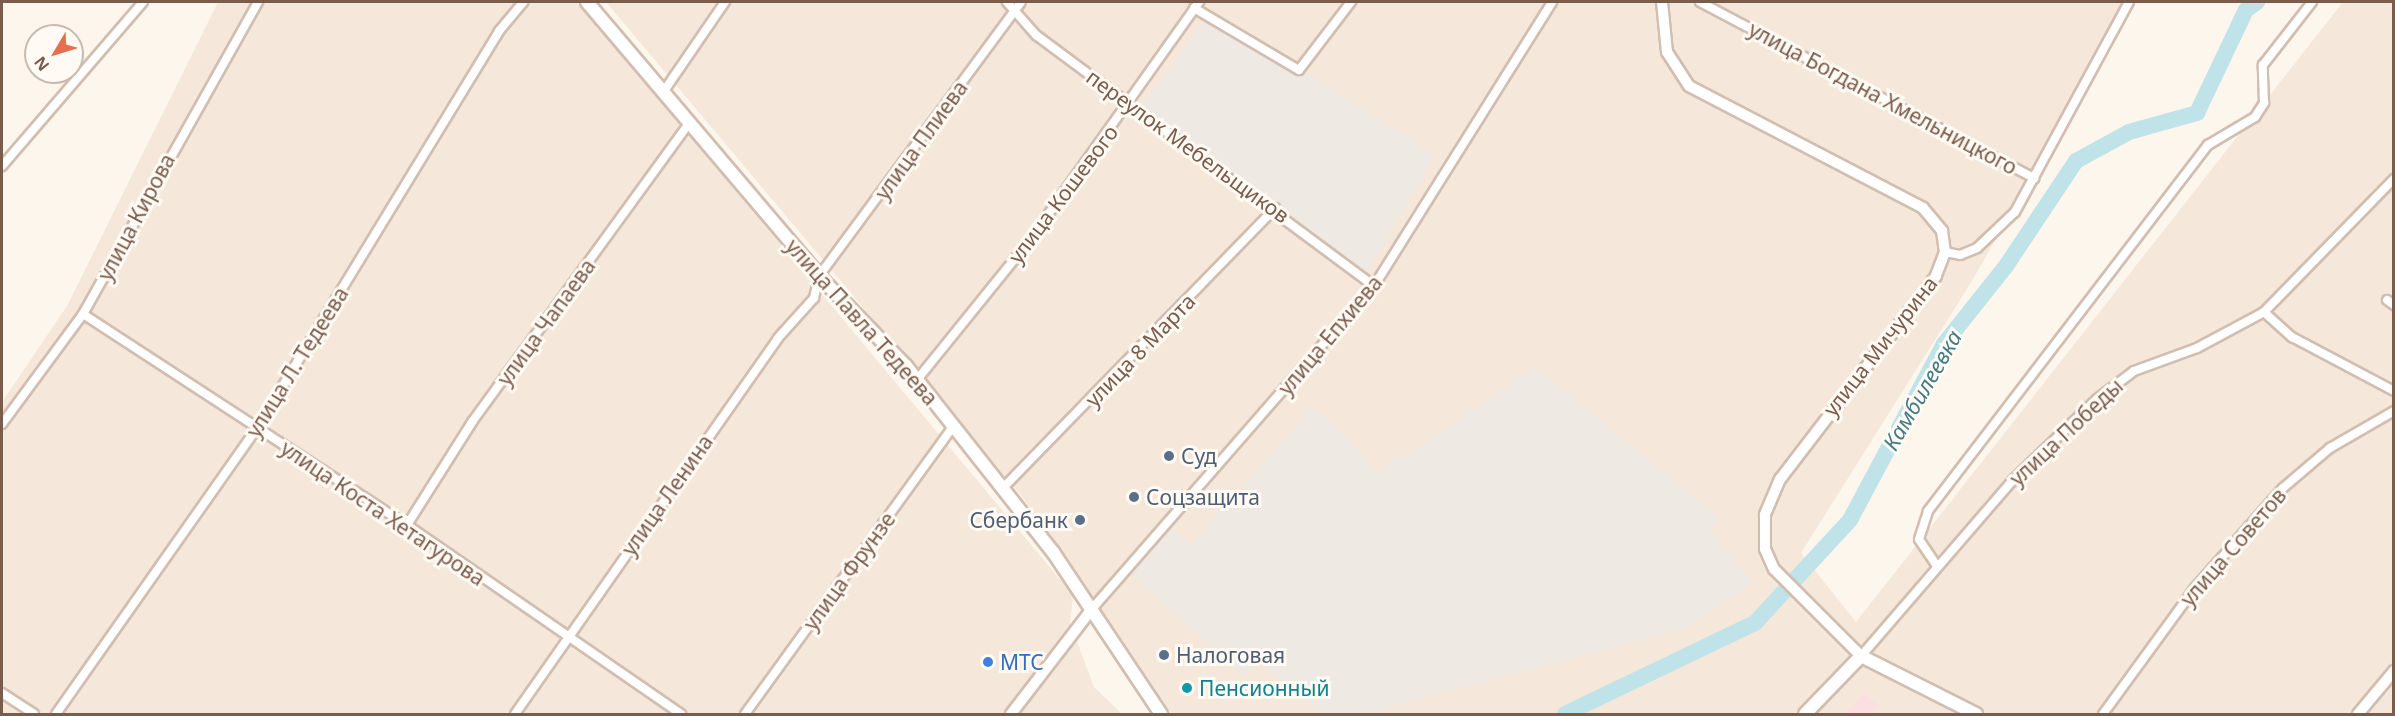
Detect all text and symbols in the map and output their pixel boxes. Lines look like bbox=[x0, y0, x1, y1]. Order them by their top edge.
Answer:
street label: улица Богдана Хмельницкого bbox=[1744, 16, 2022, 180]
north arrow bbox=[24, 24, 84, 84]
text: N bbox=[29, 52, 54, 76]
street label: переулок Мебельщиков bbox=[1082, 64, 1294, 228]
street label: улица Плиева bbox=[869, 76, 973, 204]
street label: улица Кошевого bbox=[1003, 120, 1123, 268]
street label: улица Кирова bbox=[92, 149, 180, 285]
street label: улица Павла Тедеева bbox=[781, 234, 943, 410]
street label: улица Чапаева bbox=[492, 254, 600, 390]
street label: улица Епхиева bbox=[1273, 270, 1387, 400]
street label: улица Мичурина bbox=[1818, 271, 1942, 421]
street label: улица Л. Тедеева bbox=[241, 282, 353, 442]
street label: улица 8 Марта bbox=[1080, 288, 1200, 412]
water label: Камбилеевка bbox=[1877, 325, 1967, 455]
street label: улица Победы bbox=[2004, 373, 2128, 491]
street label: улица Ленина bbox=[616, 430, 718, 560]
street label: улица Коста Хетагурова bbox=[276, 435, 490, 591]
place label: Суд bbox=[1181, 443, 1217, 469]
marker: Суд bbox=[1162, 449, 1176, 463]
street label: улица Советов bbox=[2175, 483, 2291, 611]
place label: Соцзащита bbox=[1146, 484, 1260, 510]
marker: Соцзащита bbox=[1127, 490, 1141, 504]
street label: улица Фрунзе bbox=[798, 507, 900, 635]
place label: Сбербанк bbox=[969, 507, 1068, 533]
marker: Сбербанк bbox=[1073, 513, 1087, 527]
place label: Налоговая bbox=[1176, 642, 1285, 668]
marker: Налоговая bbox=[1157, 648, 1171, 662]
place label: МТС bbox=[1000, 649, 1044, 675]
marker: МТС bbox=[981, 655, 995, 669]
place label: Пенсионный bbox=[1199, 675, 1329, 701]
marker: Пенсионный bbox=[1180, 681, 1194, 695]

